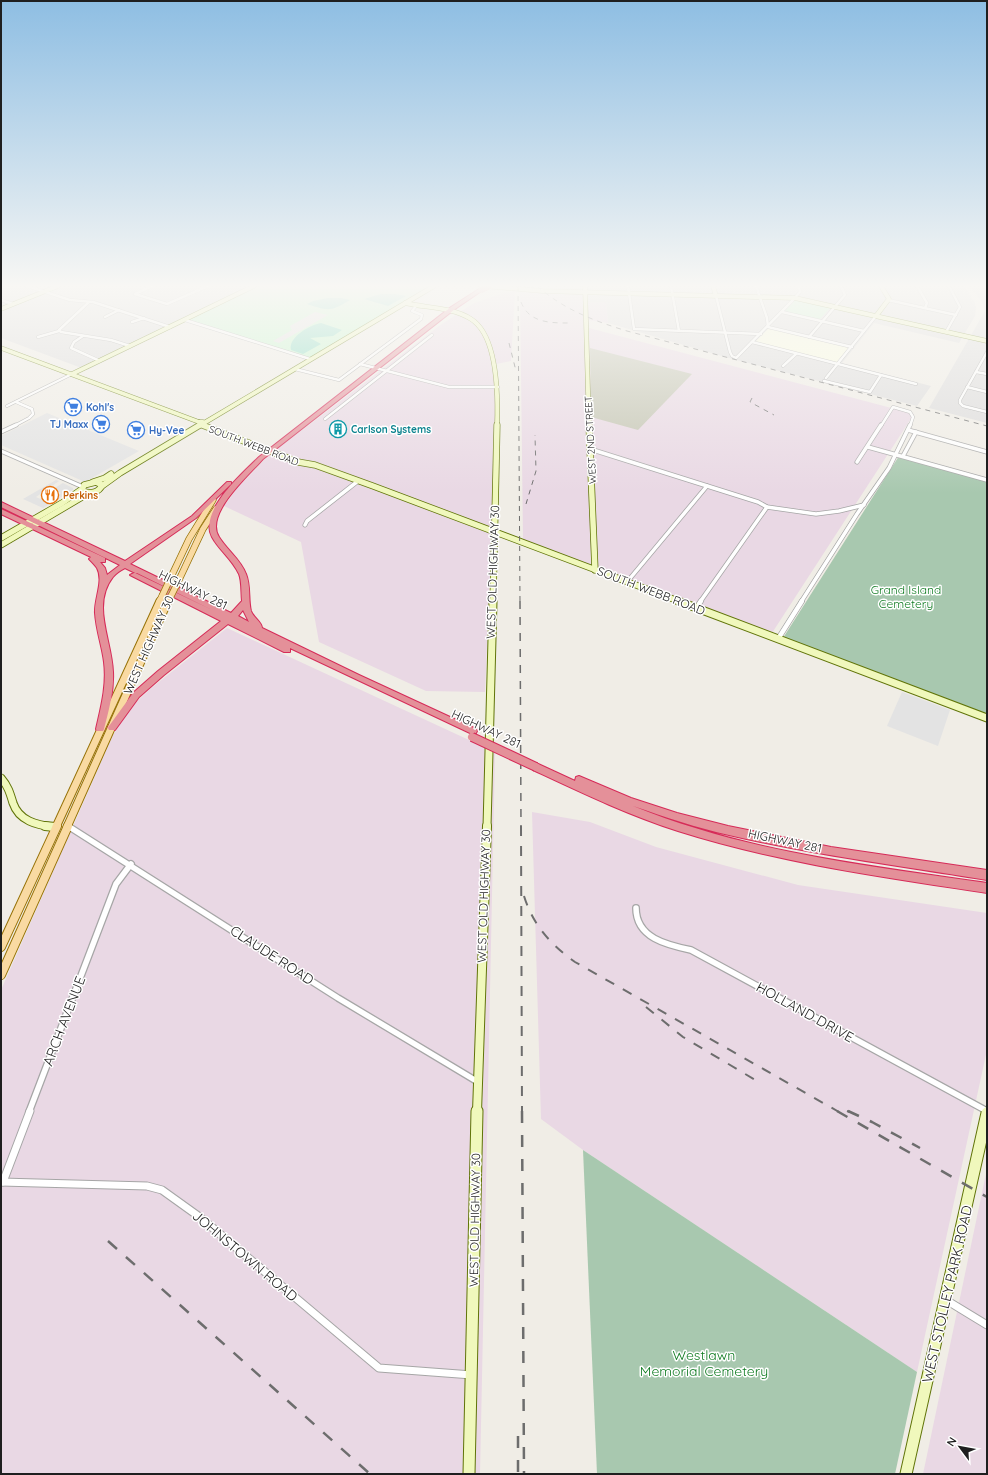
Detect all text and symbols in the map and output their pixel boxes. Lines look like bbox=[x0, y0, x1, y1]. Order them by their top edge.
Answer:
street label: WEST 2ND STREET bbox=[582, 396, 599, 484]
supermarket icon: Kohl's bbox=[63, 397, 83, 417]
place label: Kohl's bbox=[86, 401, 114, 414]
supermarket icon: TJ Maxx bbox=[91, 414, 111, 434]
place label: TJ Maxx bbox=[50, 418, 88, 431]
building icon: Carlson Systems bbox=[328, 419, 348, 439]
supermarket icon: Hy-Vee bbox=[126, 420, 146, 440]
street label: SOUTH WEBB ROAD bbox=[207, 422, 301, 469]
place label: Carlson Systems bbox=[351, 423, 431, 436]
place label: Hy-Vee bbox=[149, 424, 184, 437]
restaurant icon: Perkins bbox=[40, 485, 60, 505]
place label: Perkins bbox=[63, 489, 98, 502]
street label: WEST OLD HIGHWAY 30 bbox=[483, 505, 502, 639]
street label: SOUTH WEBB ROAD bbox=[595, 563, 708, 618]
street label: HIGHWAY 281 bbox=[156, 566, 230, 613]
park label: Grand Island Cemetery bbox=[871, 582, 941, 611]
street label: WEST HIGHWAY 30 bbox=[120, 593, 177, 696]
street label: HIGHWAY 281 bbox=[449, 706, 523, 751]
street label: HIGHWAY 281 bbox=[747, 825, 823, 856]
street label: WEST OLD HIGHWAY 30 bbox=[474, 829, 493, 963]
street label: CLAUDE ROAD bbox=[227, 921, 317, 989]
street label: ARCH AVENUE bbox=[39, 974, 89, 1068]
street label: HOLLAND DRIVE bbox=[753, 978, 857, 1046]
street label: WEST OLD HIGHWAY 30 bbox=[466, 1153, 483, 1287]
street label: WEST STOLLEY PARK ROAD bbox=[918, 1204, 976, 1384]
street label: JOHNSTOWN ROAD bbox=[189, 1207, 301, 1305]
park label: Westlawn Memorial Cemetery bbox=[640, 1346, 768, 1380]
north arrow bbox=[940, 1427, 980, 1467]
text: N bbox=[943, 1435, 960, 1449]

